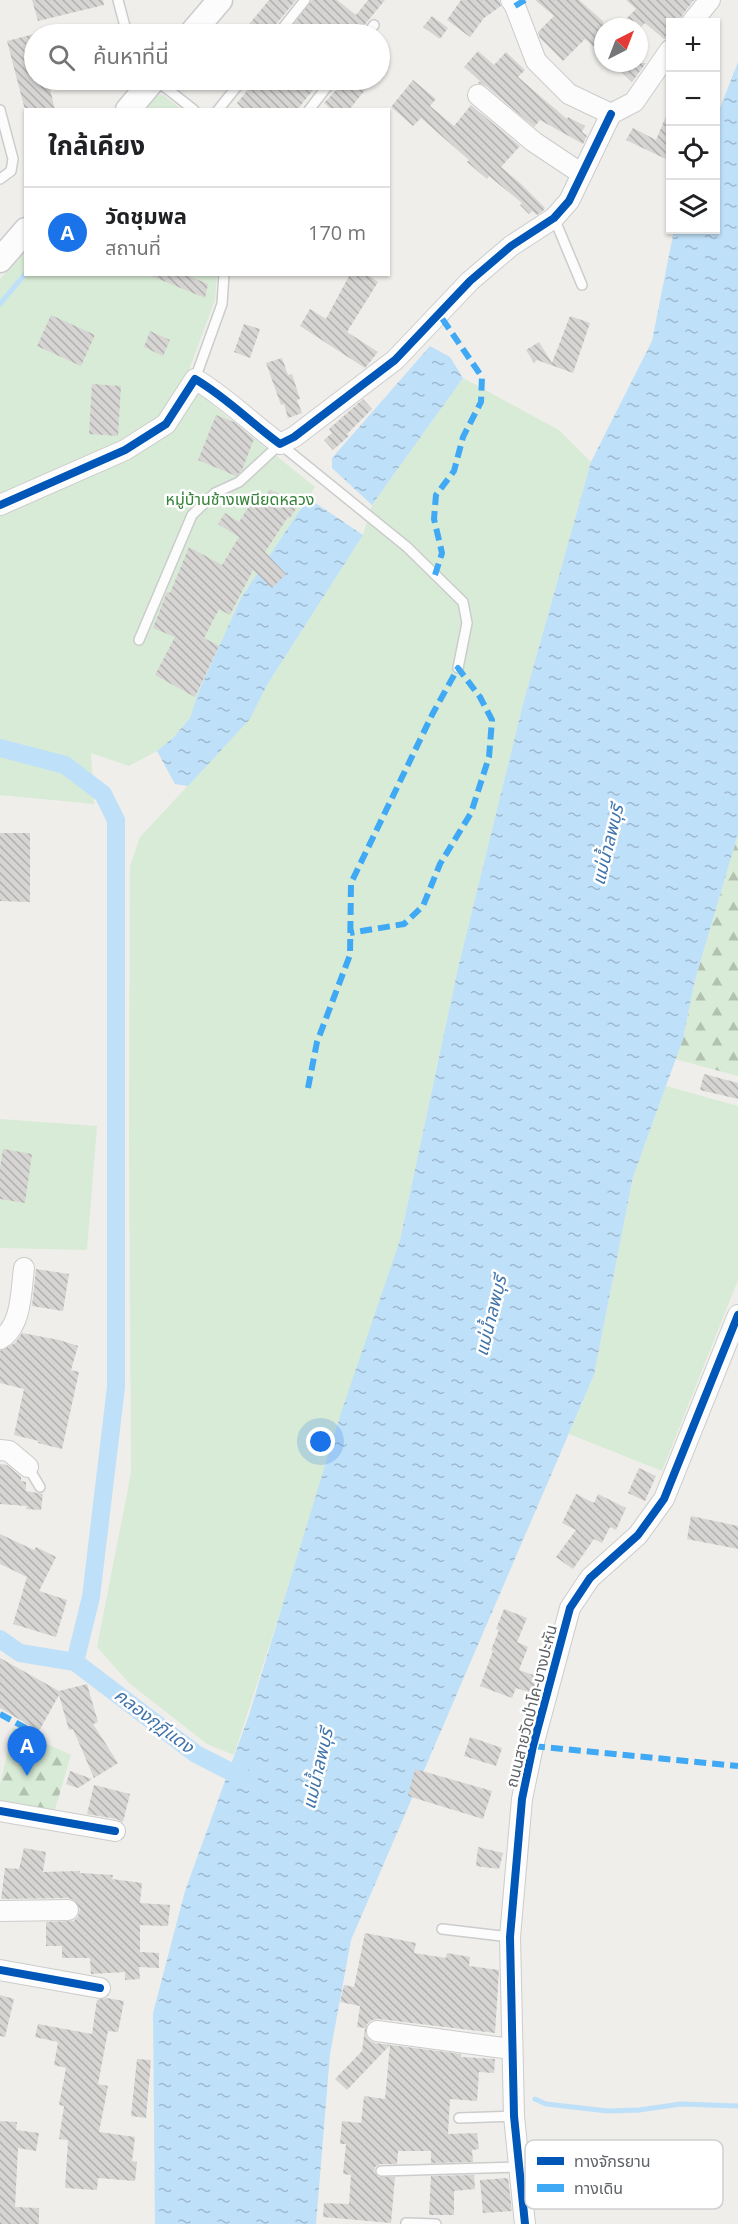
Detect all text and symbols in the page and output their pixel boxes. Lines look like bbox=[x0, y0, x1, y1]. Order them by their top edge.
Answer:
north arrow bbox=[594, 18, 648, 72]
map controls bbox=[666, 18, 720, 234]
button: + bbox=[666, 18, 720, 72]
search box bbox=[24, 24, 390, 90]
text: ค้นหาที่นี่ bbox=[93, 40, 169, 70]
icon: search bbox=[45, 41, 78, 74]
button: − bbox=[666, 72, 720, 126]
button: locate bbox=[666, 126, 720, 180]
text: ใกล้เคียง bbox=[48, 127, 145, 163]
button: layers bbox=[666, 180, 720, 234]
text: วัดชุมพล bbox=[105, 200, 187, 230]
text: A bbox=[61, 219, 74, 246]
text: 170 m bbox=[308, 219, 366, 246]
text: สถานที่ bbox=[105, 234, 161, 261]
park label: หมู่บ้านช้างเพนียดหลวง bbox=[166, 488, 314, 510]
water label: แม่น้ำลพบุรี bbox=[585, 799, 629, 887]
water label: แม่น้ำลพบุรี bbox=[468, 1270, 512, 1358]
your location bbox=[306, 1427, 335, 1456]
street label: ถนนสายวัดป่าโค-บางปะหัน bbox=[500, 1622, 562, 1790]
water label: คลองกุฎีแดง bbox=[110, 1682, 200, 1759]
water label: แม่น้ำลพบุรี bbox=[296, 1723, 339, 1811]
pin: A bbox=[8, 1726, 46, 1776]
legend bbox=[525, 2140, 723, 2209]
text: ทางจักรยาน bbox=[574, 2150, 651, 2172]
text: ทางเดิน bbox=[574, 2177, 623, 2199]

